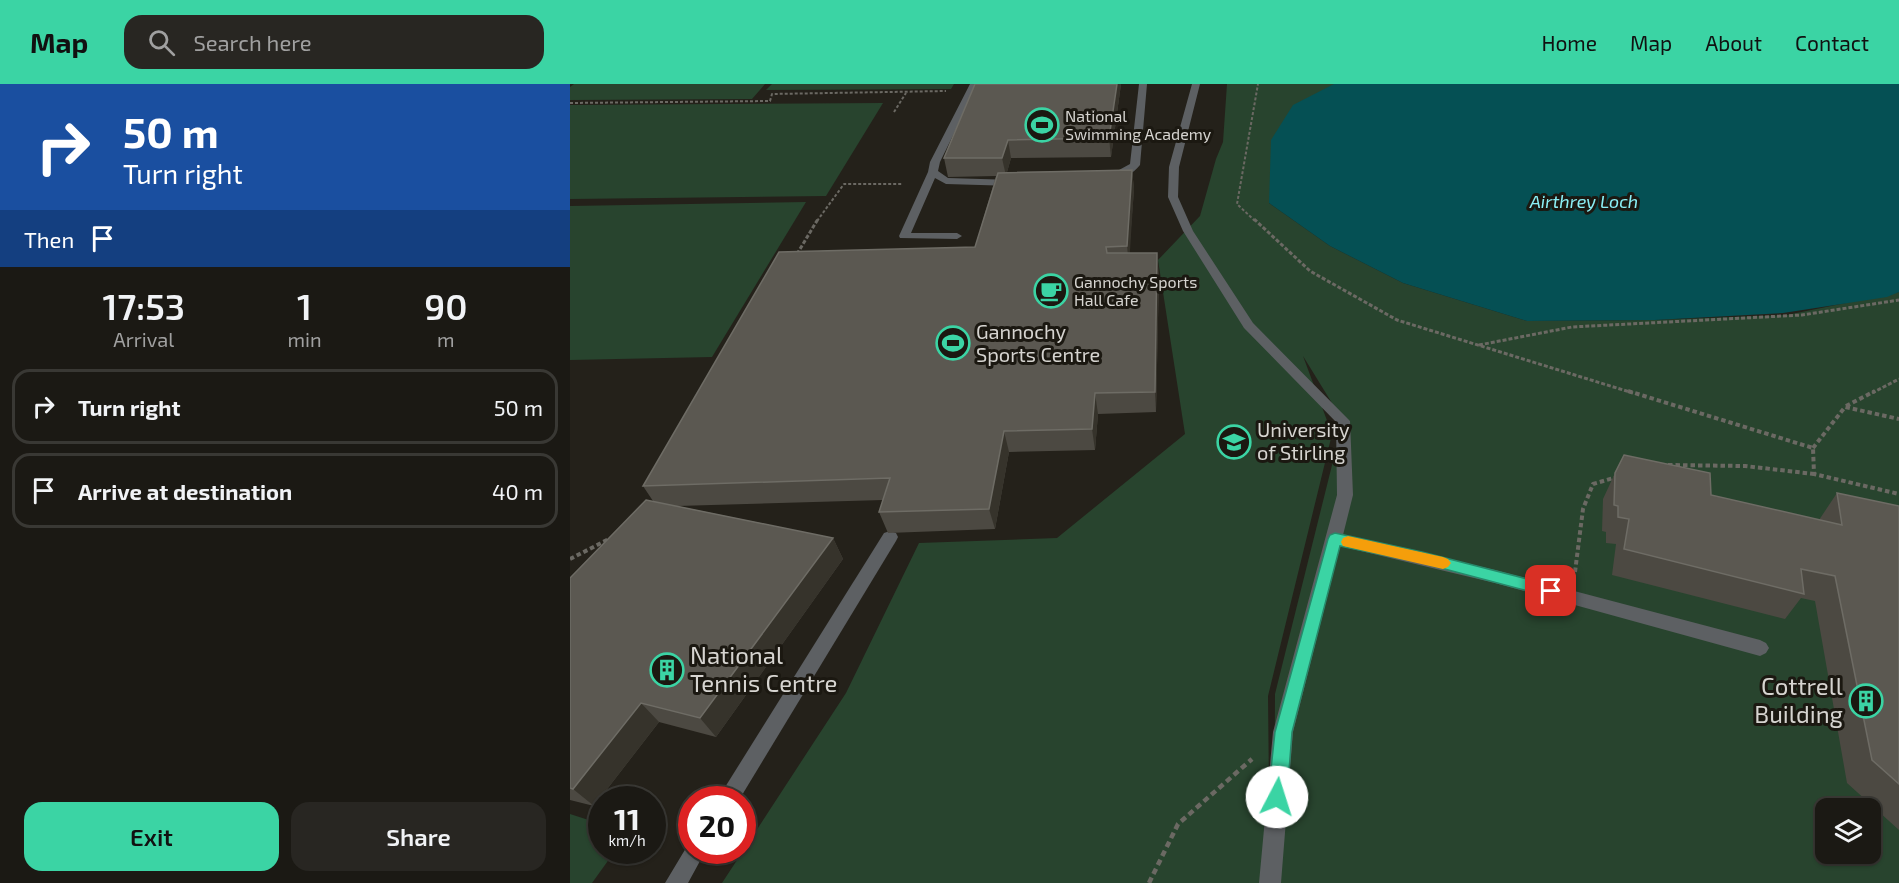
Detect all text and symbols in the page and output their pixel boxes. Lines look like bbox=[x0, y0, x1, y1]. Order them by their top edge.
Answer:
search box bbox=[124, 15, 544, 69]
text: Map bbox=[30, 25, 88, 59]
icon: search bbox=[145, 26, 178, 59]
text: Search here bbox=[193, 29, 312, 55]
text: Home bbox=[1541, 30, 1597, 55]
text: Map bbox=[1630, 30, 1672, 55]
text: About bbox=[1705, 30, 1762, 55]
text: Contact bbox=[1795, 30, 1869, 55]
text: 50 m bbox=[123, 106, 219, 156]
place label: National Swimming Academy bbox=[1065, 106, 1212, 143]
sports icon: National Swimming Academy bbox=[1024, 107, 1060, 143]
icon: right bbox=[24, 108, 102, 186]
text: Turn right bbox=[123, 157, 243, 189]
water label: Airthrey Loch bbox=[1529, 190, 1638, 212]
icon: arrive bbox=[86, 222, 119, 255]
text: Then bbox=[24, 226, 74, 252]
place label: Gannochy Sports Hall Cafe bbox=[1074, 272, 1197, 309]
cafe icon: Gannochy Sports Hall Cafe bbox=[1033, 273, 1069, 309]
text: 17:53 bbox=[103, 284, 185, 327]
text: 1 bbox=[297, 284, 312, 327]
text: 90 bbox=[424, 284, 467, 327]
place label: Gannochy Sports Centre bbox=[976, 319, 1100, 366]
sports icon: Gannochy Sports Centre bbox=[935, 325, 971, 361]
text: Arrival bbox=[113, 327, 174, 351]
text: min bbox=[288, 327, 322, 351]
text: m bbox=[437, 327, 455, 351]
icon: right bbox=[27, 390, 60, 423]
text: Turn right bbox=[78, 394, 180, 420]
text: 50 m bbox=[494, 394, 543, 420]
place label: University of Stirling bbox=[1257, 417, 1350, 464]
school or university icon: University of Stirling bbox=[1216, 424, 1252, 460]
icon: arrive bbox=[27, 474, 60, 507]
text: Arrive at destination bbox=[78, 478, 292, 504]
text: 40 m bbox=[492, 478, 543, 504]
pin bbox=[1525, 565, 1576, 616]
icon: arrive bbox=[1534, 574, 1567, 607]
place label: National Tennis Centre bbox=[690, 640, 837, 697]
building icon: National Tennis Centre bbox=[649, 652, 685, 688]
place label: Cottrell Building bbox=[1754, 671, 1843, 728]
building icon: Cottrell Building bbox=[1848, 683, 1884, 719]
position arrow bbox=[1245, 765, 1309, 829]
speed limit sign: 20 bbox=[678, 786, 756, 864]
map controls bbox=[1815, 798, 1881, 864]
button: layers bbox=[1815, 798, 1881, 864]
text: 11 bbox=[614, 800, 640, 836]
button: Exit bbox=[24, 802, 279, 871]
button: Share bbox=[291, 802, 546, 871]
text: km/h bbox=[608, 831, 646, 849]

